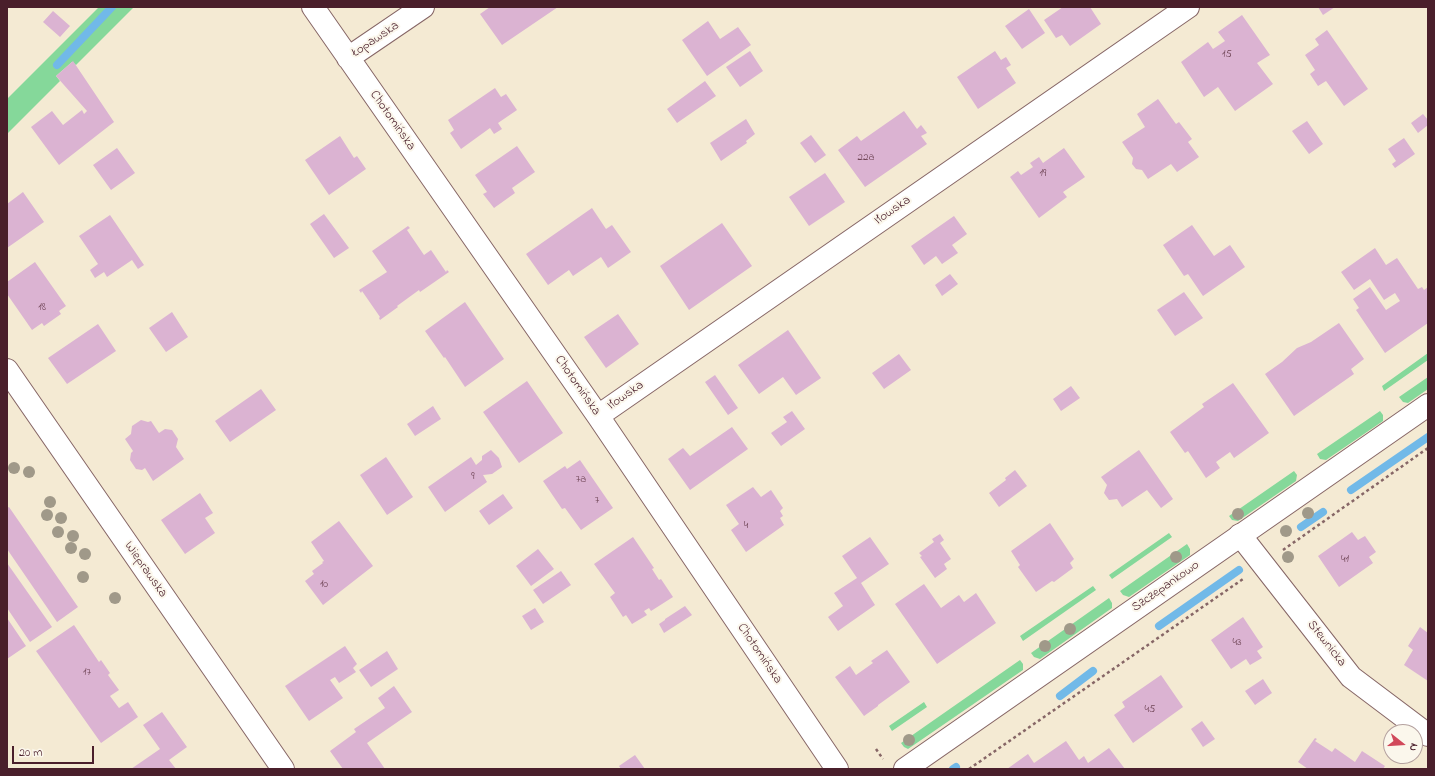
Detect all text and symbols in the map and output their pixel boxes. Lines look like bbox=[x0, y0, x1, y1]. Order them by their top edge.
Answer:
street label: Łopawska bbox=[349, 19, 403, 61]
house number: 15 bbox=[1222, 48, 1232, 62]
street label: Chotomińska bbox=[366, 88, 418, 154]
house number: 22a bbox=[858, 151, 874, 165]
house number: 19 bbox=[1040, 167, 1046, 181]
street label: Iłowska bbox=[872, 193, 914, 229]
house number: 18 bbox=[38, 301, 46, 315]
street label: Chotomińska bbox=[551, 353, 603, 419]
street label: Iłowska bbox=[605, 378, 647, 414]
house number: 9 bbox=[471, 470, 475, 484]
house number: 7a bbox=[576, 473, 586, 487]
house number: 7 bbox=[595, 494, 599, 508]
house number: 4 bbox=[744, 519, 748, 533]
street label: Wieprawska bbox=[120, 539, 170, 601]
house number: 41 bbox=[1341, 553, 1349, 567]
street label: Szczepankowo bbox=[1129, 558, 1203, 616]
house number: 10 bbox=[320, 578, 328, 592]
street label: Stewnicka bbox=[1303, 618, 1349, 670]
street label: Chotomińska bbox=[733, 621, 785, 687]
house number: 43 bbox=[1232, 636, 1242, 650]
house number: 17 bbox=[83, 666, 91, 680]
house number: 45 bbox=[1145, 703, 1155, 717]
north arrow bbox=[1383, 724, 1423, 764]
scale bar bbox=[14, 738, 96, 764]
text: N bbox=[1405, 741, 1422, 753]
text: 20 m bbox=[19, 744, 42, 762]

